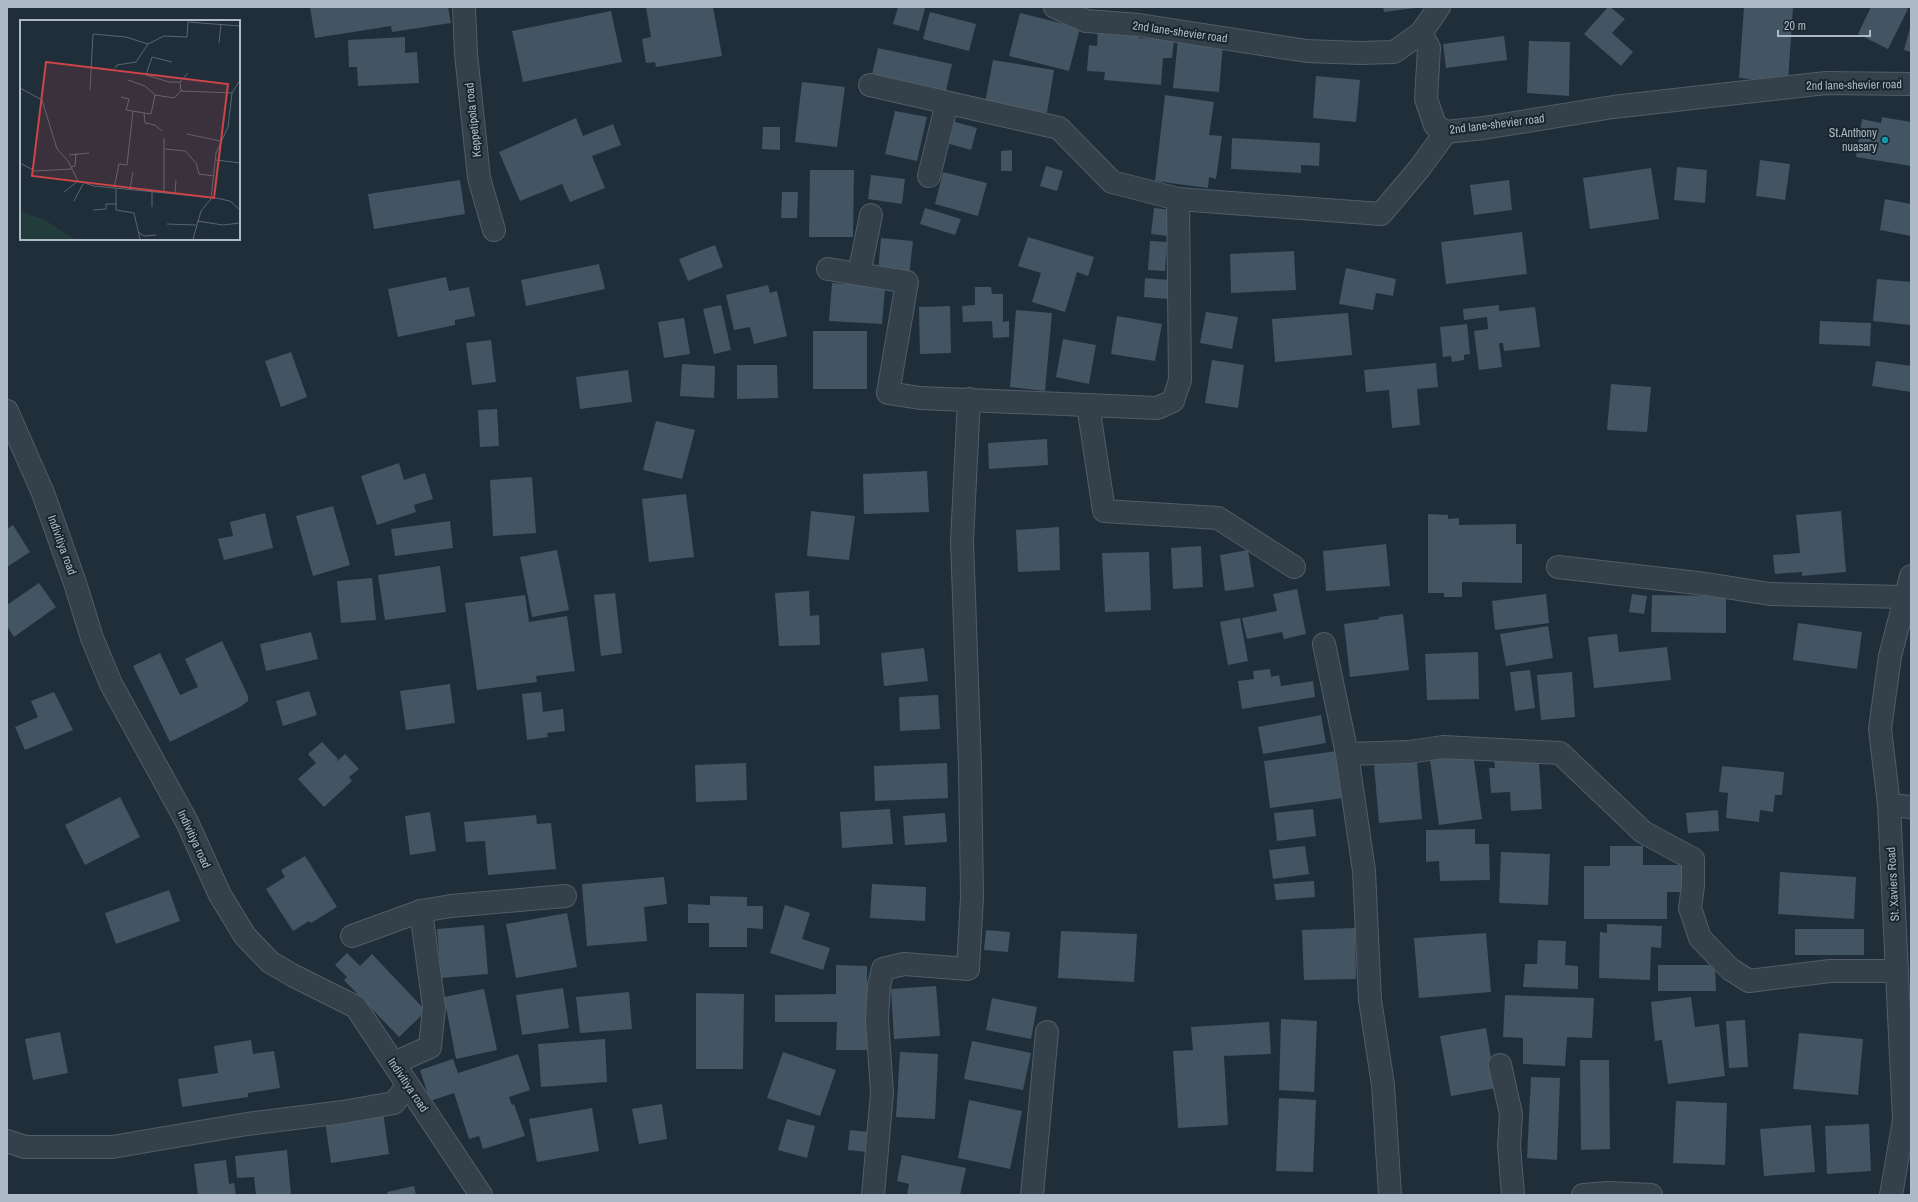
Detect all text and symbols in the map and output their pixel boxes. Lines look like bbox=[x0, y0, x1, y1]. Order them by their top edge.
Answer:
scale bar bbox=[1778, 12, 1870, 38]
street label: 2nd lane-shevier road bbox=[1131, 17, 1229, 47]
text: 20 m bbox=[1784, 18, 1806, 34]
inset map bbox=[20, 20, 240, 240]
street label: 2nd lane-shevier road bbox=[1806, 76, 1902, 94]
street label: Keppetipola road bbox=[461, 82, 485, 158]
street label: 2nd lane-shevier road bbox=[1449, 110, 1545, 138]
place label: St.Anthony nuasary bbox=[1829, 125, 1877, 155]
marker: St.Anthony nuasary bbox=[1880, 135, 1890, 145]
street label: Indivitiya road bbox=[44, 513, 80, 577]
street label: Indivitiya road bbox=[174, 807, 214, 871]
street label: St. Xaviers Road bbox=[1883, 846, 1903, 922]
street label: Indivitiya road bbox=[384, 1055, 432, 1115]

